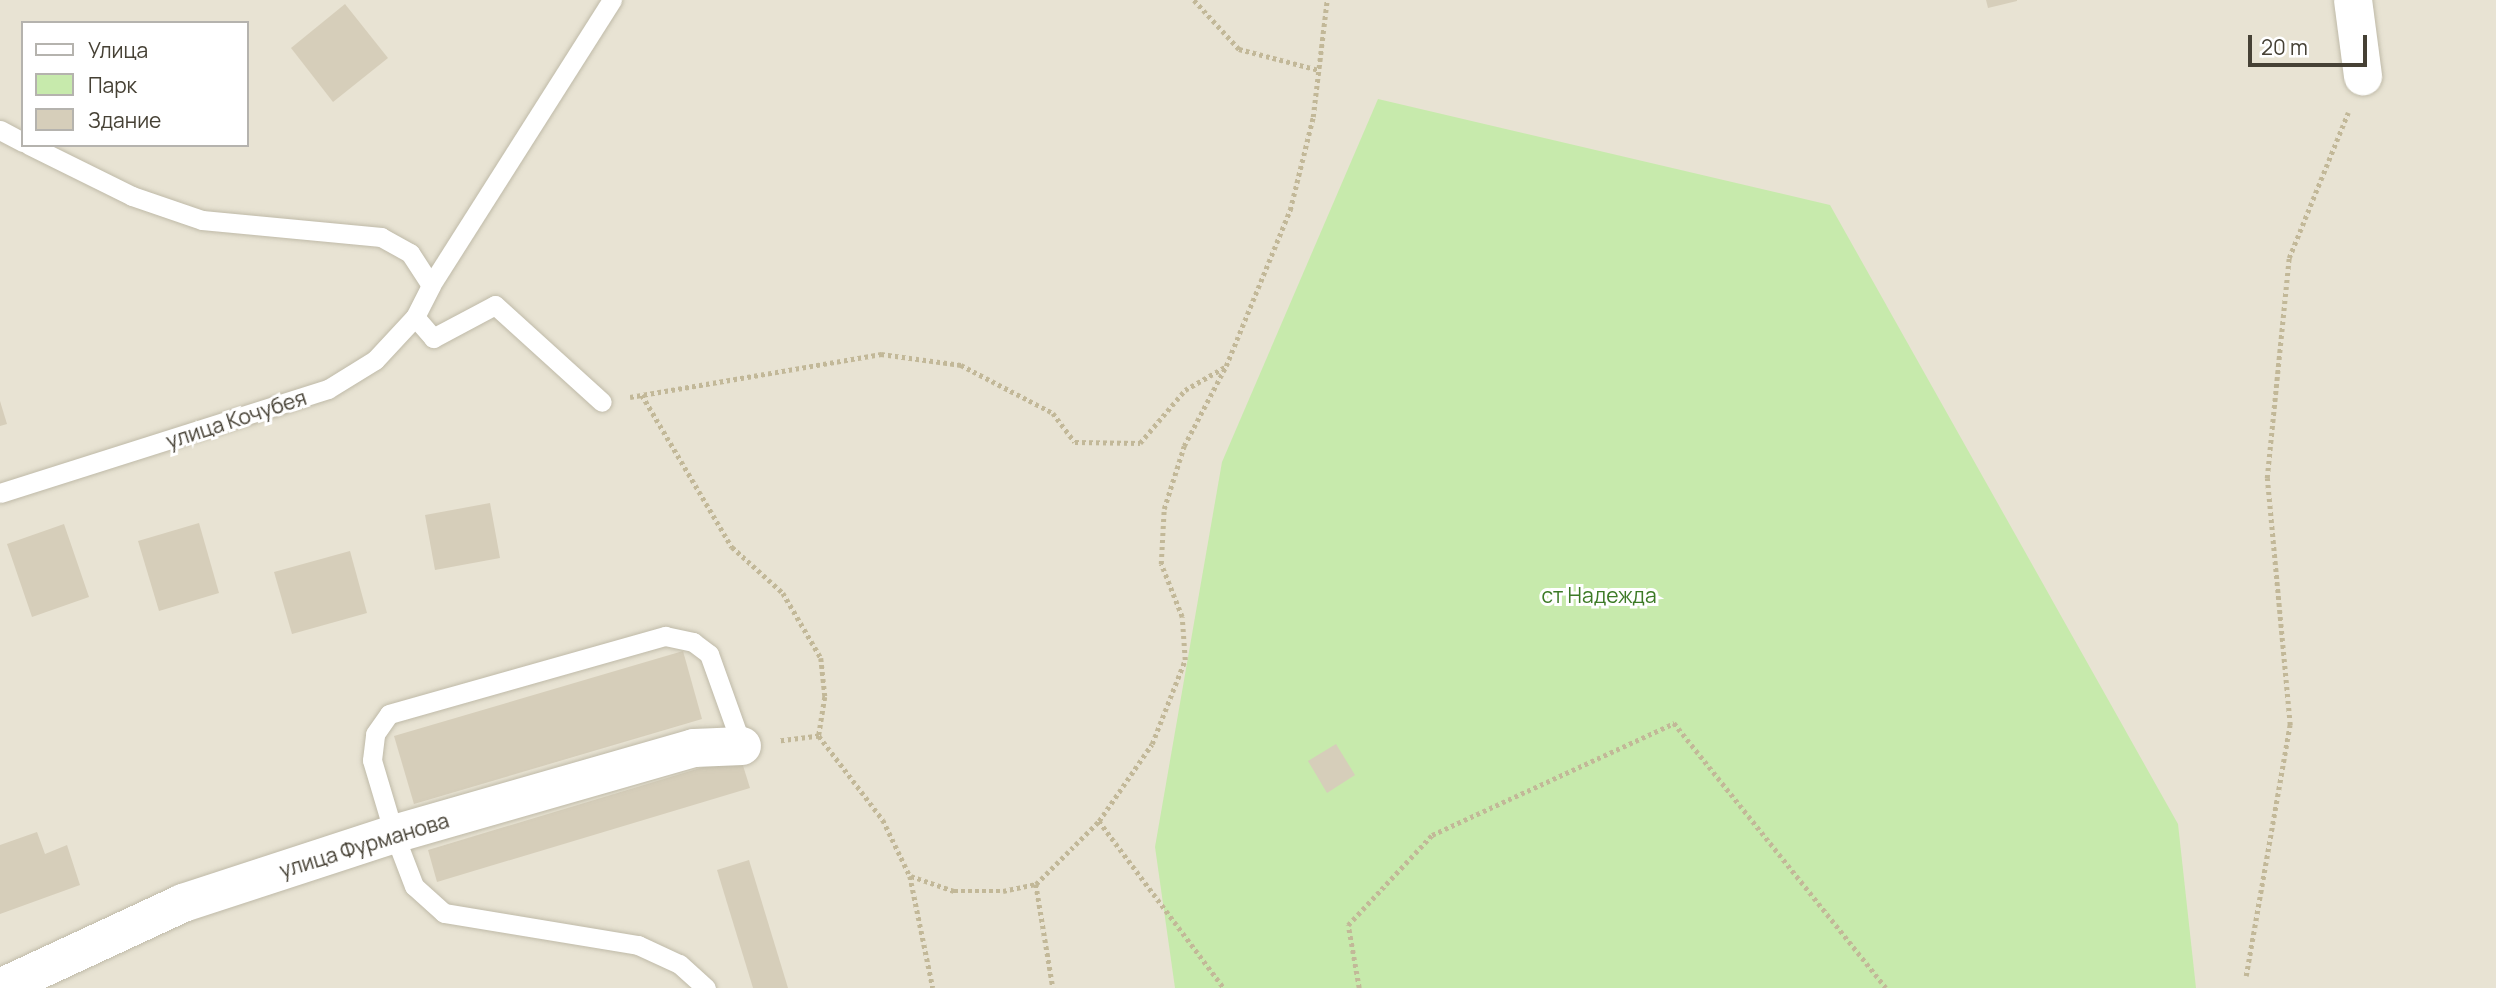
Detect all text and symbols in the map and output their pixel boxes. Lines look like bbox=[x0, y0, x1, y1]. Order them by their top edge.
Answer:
legend bbox=[21, 21, 248, 147]
scale bar bbox=[2251, 21, 2370, 65]
text: 20 m bbox=[2261, 33, 2308, 61]
text: Улица bbox=[88, 36, 148, 64]
text: Парк bbox=[88, 71, 137, 99]
text: Здание bbox=[88, 106, 161, 134]
street label: улица Кочубея bbox=[163, 384, 309, 454]
park label: ст Надежда bbox=[1541, 582, 1657, 608]
street label: улица Фурманова bbox=[276, 807, 452, 883]

